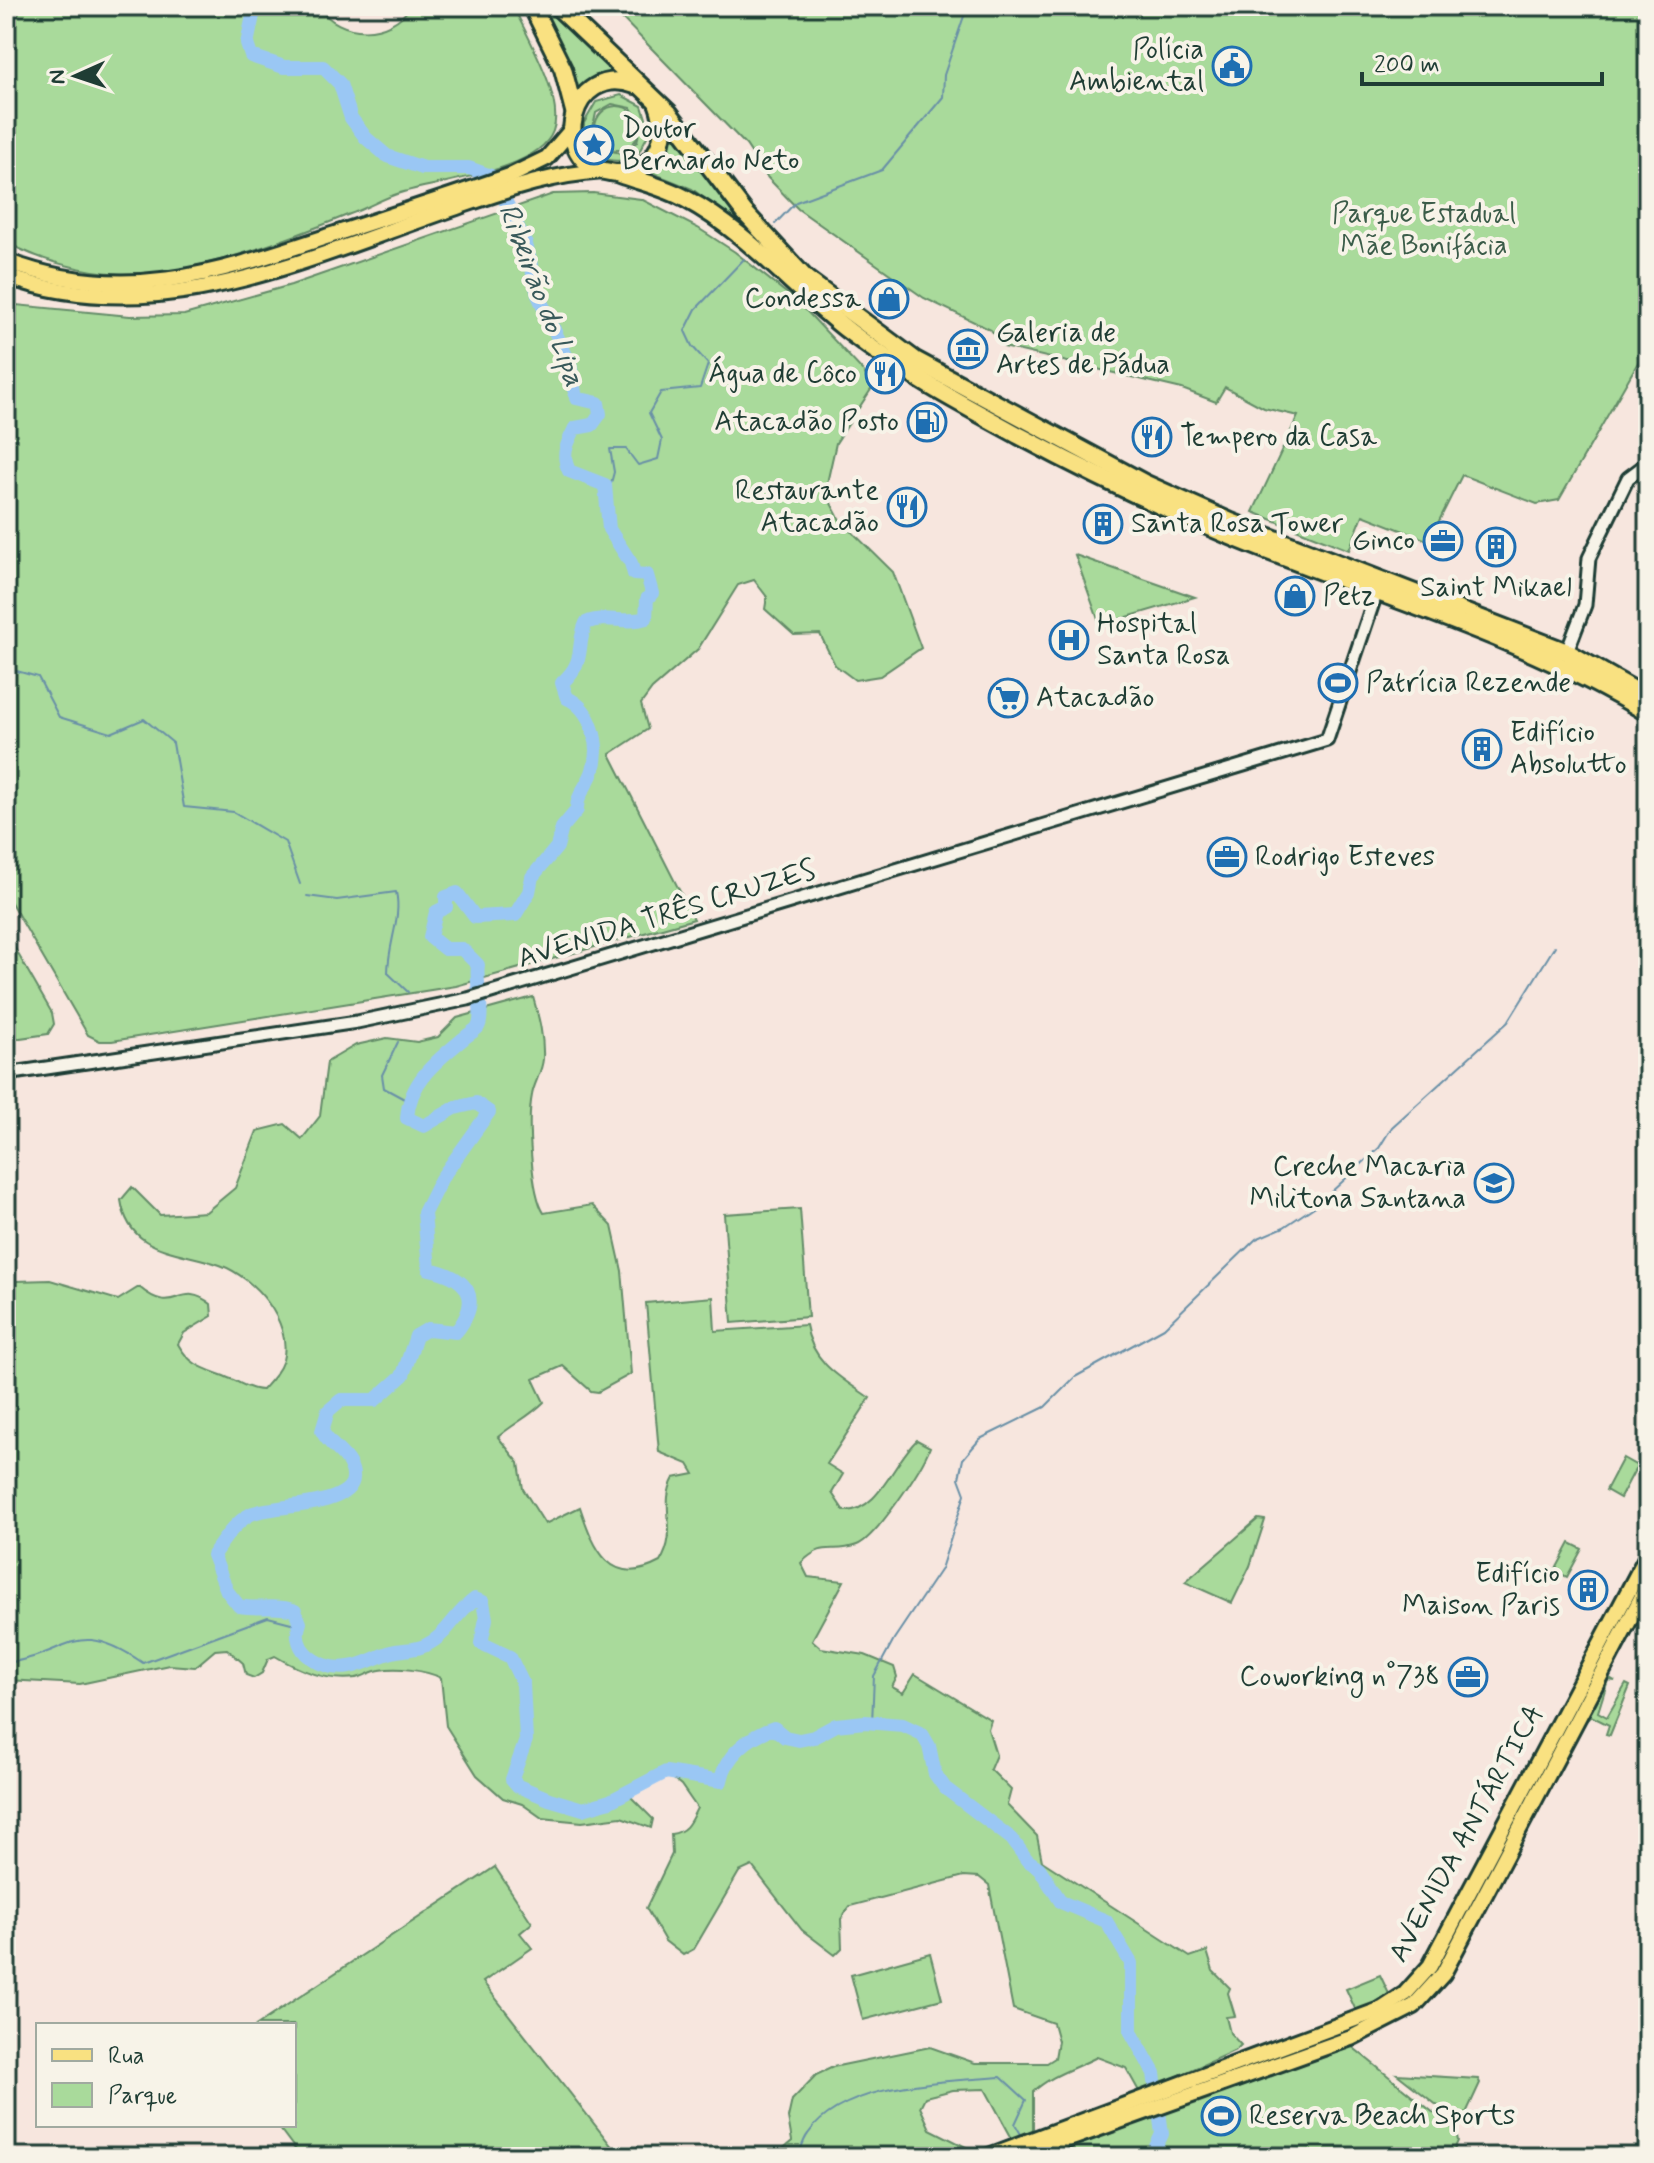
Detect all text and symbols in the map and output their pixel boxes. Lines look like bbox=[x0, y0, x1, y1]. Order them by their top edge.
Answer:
place label: Polícia Ambiental bbox=[1069, 32, 1204, 101]
north arrow bbox=[36, 36, 116, 116]
scale bar bbox=[1362, 36, 1602, 86]
public building icon: Polícia Ambiental bbox=[1211, 45, 1253, 87]
text: 200 m bbox=[1374, 50, 1440, 81]
text: N bbox=[44, 69, 72, 85]
place label: Doutor Bernardo Neto bbox=[622, 111, 799, 180]
place icon: Doutor Bernardo Neto bbox=[573, 124, 615, 166]
park label: Parque Estadual Mãe Bonifácia bbox=[1332, 196, 1516, 265]
water label: Ribeirão do Lipa bbox=[488, 198, 594, 392]
shop icon: Condessa bbox=[868, 278, 910, 320]
place label: Condessa bbox=[745, 281, 861, 318]
place label: Galeria de Artes de Pádua bbox=[996, 315, 1170, 384]
museum icon: Galeria de Artes de Pádua bbox=[947, 328, 989, 370]
restaurant icon: Água de Côco bbox=[864, 353, 906, 395]
place label: Água de Côco bbox=[708, 355, 857, 393]
fuel station icon: Atacadão Posto bbox=[906, 401, 948, 443]
place label: Atacadão Posto bbox=[714, 404, 899, 441]
restaurant icon: Tempero da Casa bbox=[1131, 416, 1173, 458]
place label: Tempero da Casa bbox=[1180, 419, 1377, 456]
place label: Restaurante Atacadão bbox=[735, 473, 879, 542]
restaurant icon: Restaurante Atacadão bbox=[886, 486, 928, 528]
building icon: Santa Rosa Tower bbox=[1082, 503, 1124, 545]
place label: Santa Rosa Tower bbox=[1131, 506, 1344, 543]
office icon: Ginco bbox=[1422, 520, 1464, 562]
place label: Ginco bbox=[1352, 523, 1415, 560]
building icon: Saint Mikael bbox=[1475, 526, 1517, 568]
place label: Saint Mikael bbox=[1420, 570, 1572, 607]
shop icon: Petz bbox=[1274, 575, 1316, 617]
place label: Petz bbox=[1323, 578, 1375, 615]
place label: Hospital Santa Rosa bbox=[1097, 606, 1230, 675]
hospital icon: Hospital Santa Rosa bbox=[1048, 619, 1090, 661]
sports icon: Patrícia Rezende bbox=[1317, 662, 1359, 704]
place label: Patrícia Rezende bbox=[1366, 665, 1571, 702]
supermarket icon: Atacadão bbox=[987, 677, 1029, 719]
place label: Atacadão bbox=[1036, 680, 1155, 717]
place label: Edifício Absolutto bbox=[1510, 715, 1627, 784]
building icon: Edifício Absolutto bbox=[1461, 728, 1503, 770]
office icon: Rodrigo Esteves bbox=[1206, 836, 1248, 878]
place label: Rodrigo Esteves bbox=[1255, 839, 1435, 876]
street label: AVENIDA TRÊS CRUZES bbox=[513, 851, 820, 978]
place label: Creche Macaria Militona Santana bbox=[1249, 1149, 1466, 1218]
school or university icon: Creche Macaria Militona Santana bbox=[1473, 1162, 1515, 1204]
place label: Edifício Maison Paris bbox=[1402, 1556, 1560, 1625]
building icon: Edifício Maison Paris bbox=[1567, 1569, 1609, 1611]
office icon: Coworking n°738 bbox=[1447, 1656, 1489, 1698]
place label: Coworking n°738 bbox=[1240, 1659, 1440, 1698]
street label: AVENIDA ANTÁRTICA bbox=[1380, 1698, 1553, 1969]
legend bbox=[36, 2023, 296, 2127]
text: Rua bbox=[108, 2041, 145, 2072]
text: Parque bbox=[108, 2081, 177, 2112]
sports icon: Reserva Beach Sports bbox=[1200, 2095, 1242, 2137]
place label: Reserva Beach Sports bbox=[1249, 2098, 1515, 2135]

